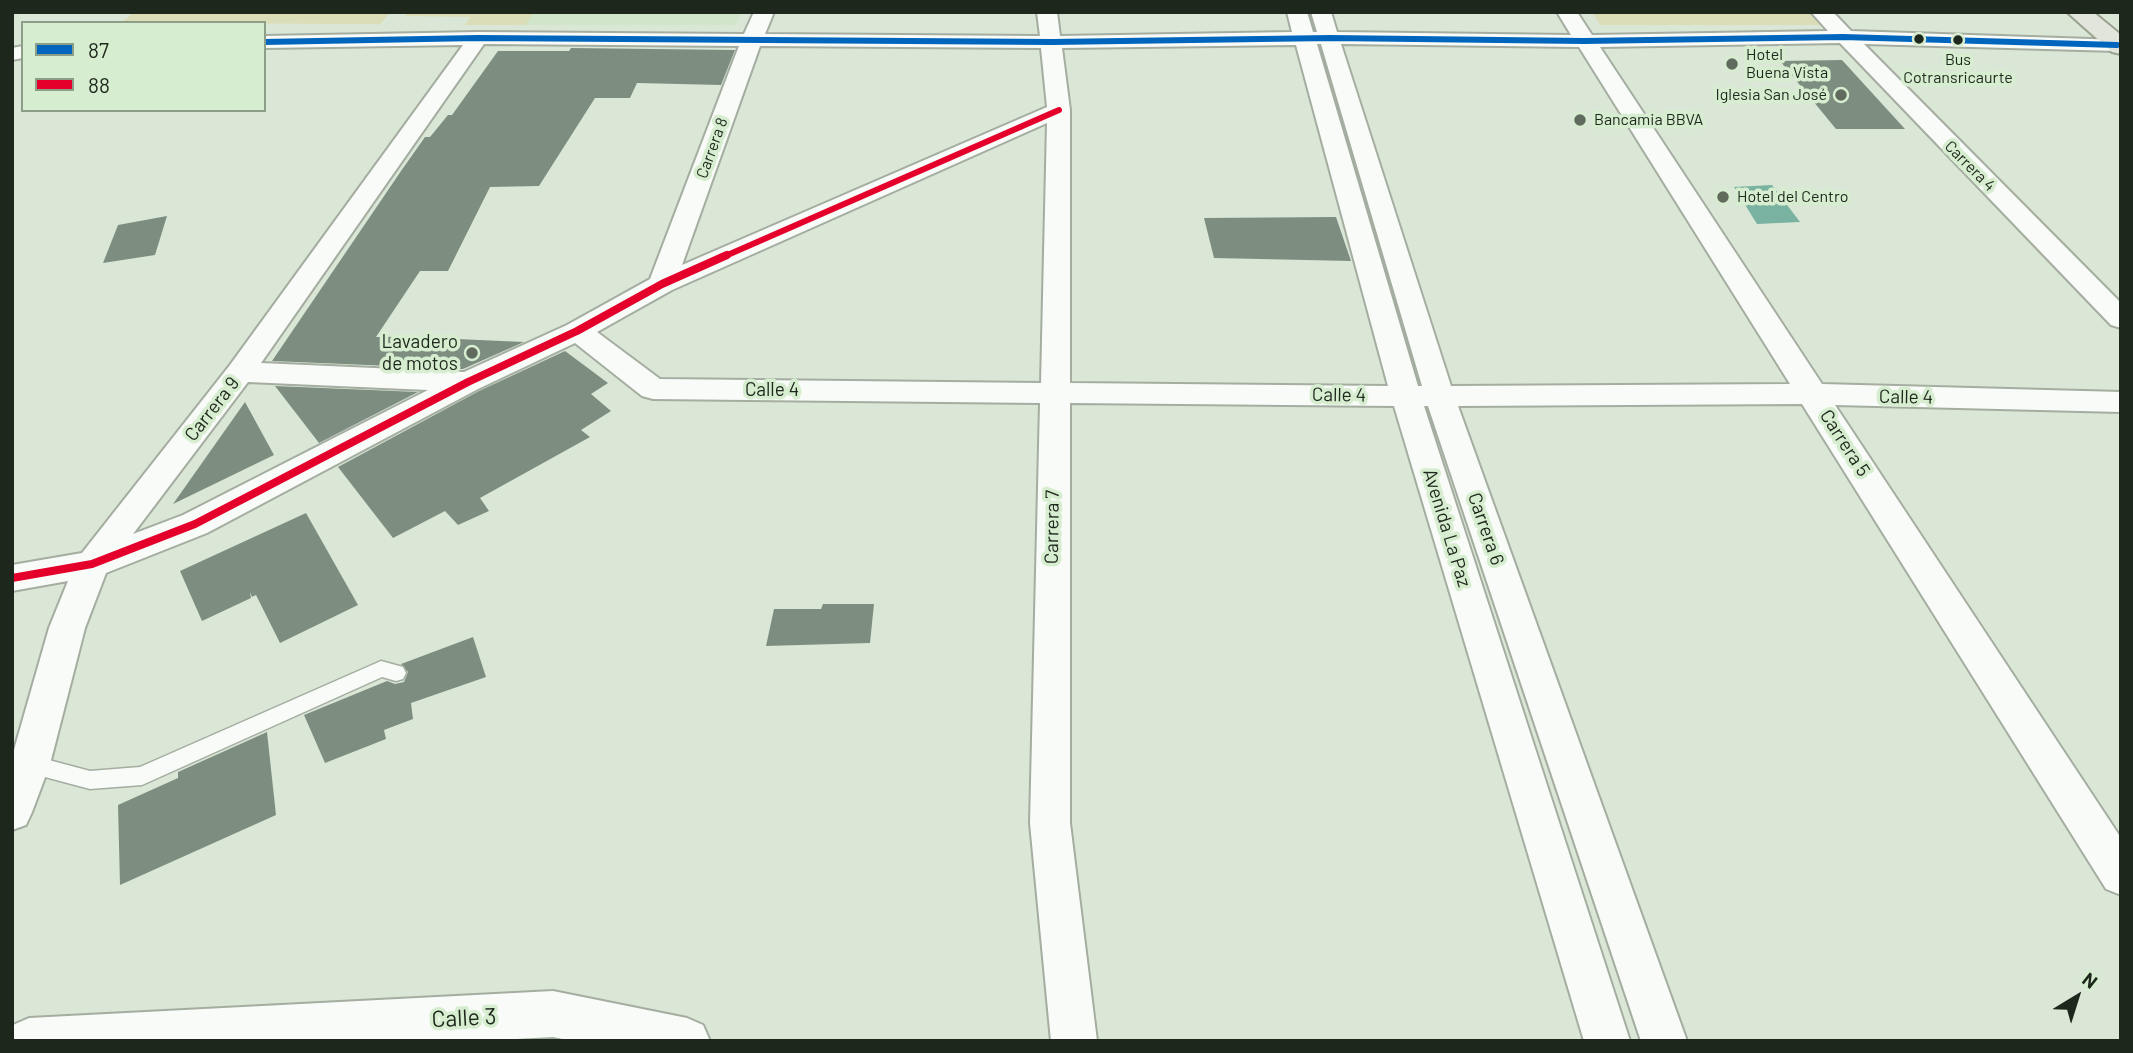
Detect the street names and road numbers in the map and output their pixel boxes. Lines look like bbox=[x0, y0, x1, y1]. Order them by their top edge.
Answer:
street label: Carrera 8 bbox=[692, 115, 732, 181]
street label: Carrera 4 bbox=[1941, 137, 1999, 195]
street label: Carrera 9 bbox=[180, 372, 244, 446]
street label: Calle 4 bbox=[745, 379, 799, 401]
street label: Calle 4 bbox=[1312, 383, 1366, 407]
street label: Calle 4 bbox=[1879, 385, 1933, 409]
street label: Carrera 5 bbox=[1815, 405, 1875, 481]
street label: Avenida La Paz bbox=[1418, 466, 1476, 590]
street label: Carrera 7 bbox=[1040, 490, 1064, 564]
street label: Carrera 6 bbox=[1463, 490, 1509, 568]
street label: Calle 3 bbox=[431, 1003, 497, 1033]

